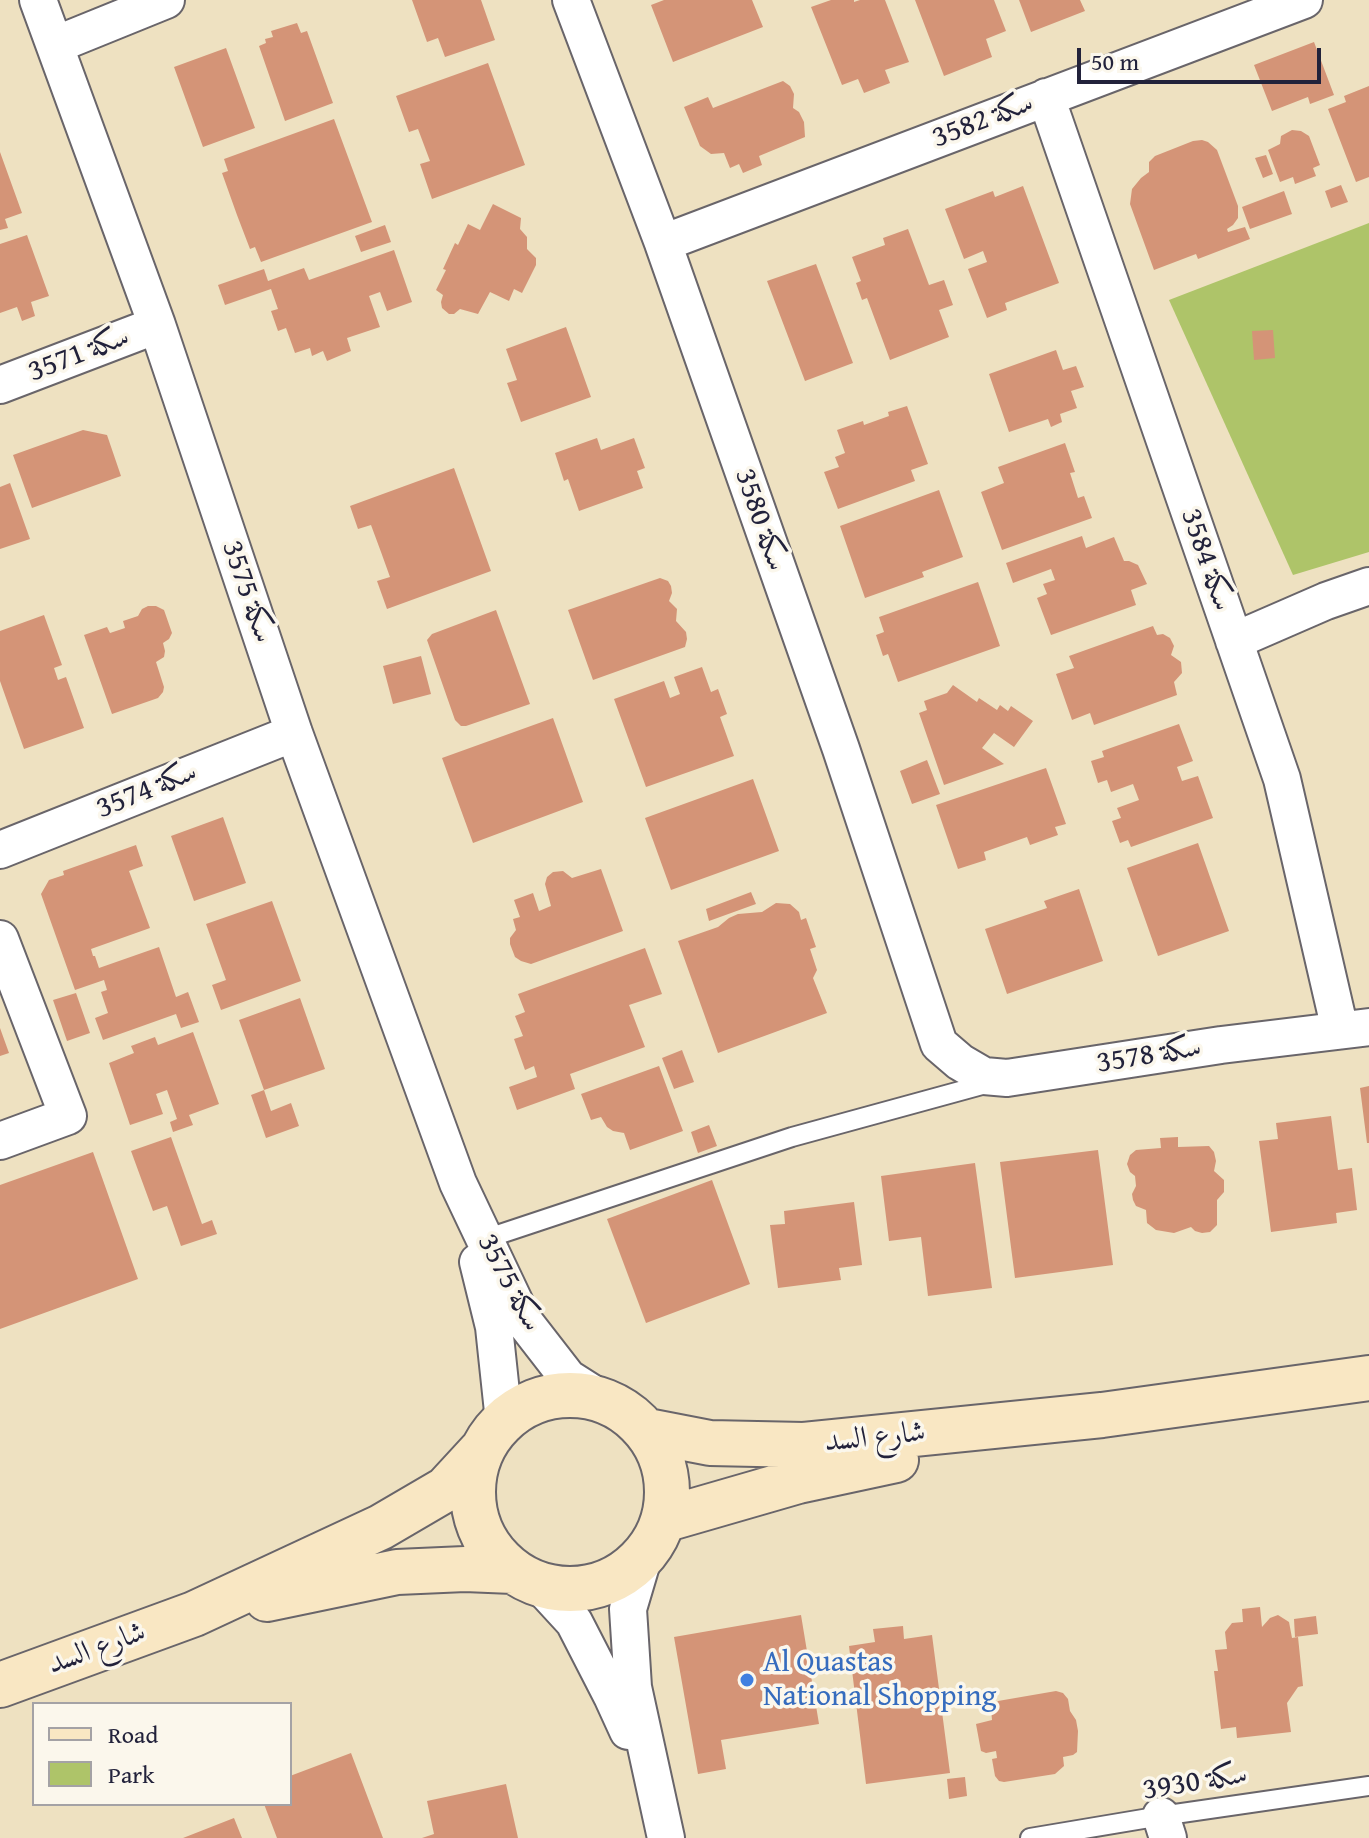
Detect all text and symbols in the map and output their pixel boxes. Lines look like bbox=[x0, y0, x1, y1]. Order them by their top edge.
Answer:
scale bar bbox=[1081, 32, 1325, 82]
text: 50 m bbox=[1091, 44, 1139, 79]
street label: سكة 3582 bbox=[927, 85, 1039, 157]
street label: سكة 3571 bbox=[23, 319, 135, 391]
street label: سكة 3580 bbox=[726, 464, 794, 576]
street label: سكة 3584 bbox=[1172, 504, 1240, 616]
street label: سكة 3575 bbox=[213, 536, 281, 648]
street label: سكة 3574 bbox=[91, 755, 203, 827]
street label: سكة 3578 bbox=[1094, 1030, 1204, 1082]
street label: سكة 3575 bbox=[468, 1228, 550, 1338]
street label: شارع السد bbox=[823, 1415, 927, 1461]
street label: شارع السد bbox=[43, 1615, 151, 1683]
place label: Al Quastas National Shopping bbox=[763, 1645, 997, 1716]
marker: Al Quastas National Shopping bbox=[738, 1671, 756, 1689]
legend bbox=[32, 1702, 292, 1806]
text: Road bbox=[108, 1717, 158, 1752]
text: Park bbox=[108, 1757, 154, 1792]
street label: سكة 3930 bbox=[1140, 1757, 1250, 1809]

